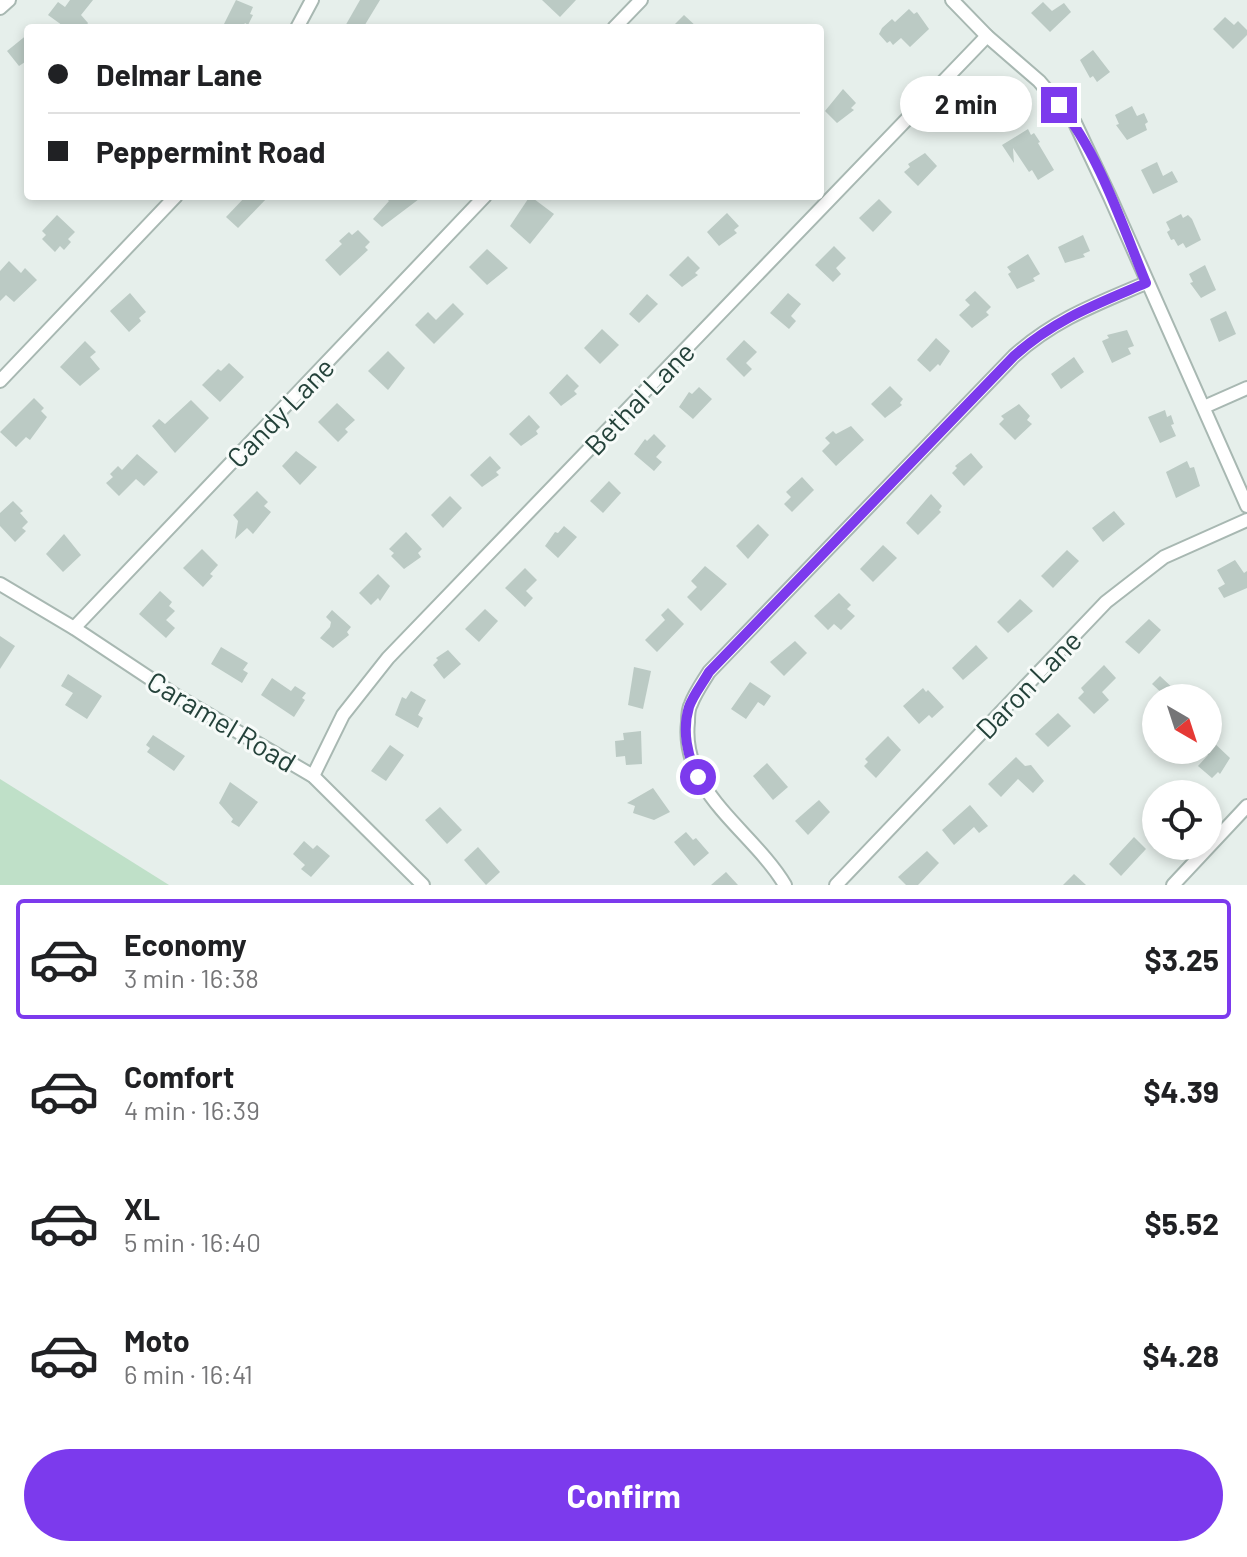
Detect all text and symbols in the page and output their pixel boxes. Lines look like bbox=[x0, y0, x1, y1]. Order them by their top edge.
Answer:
text: Delmar Lane bbox=[96, 56, 262, 92]
callout: 2 min bbox=[899, 77, 1031, 133]
route end bbox=[1041, 87, 1077, 123]
text: 2 min bbox=[935, 88, 997, 119]
text: Peppermint Road bbox=[96, 133, 326, 169]
street label: Bethal Lane bbox=[577, 334, 701, 462]
street label: Candy Lane bbox=[219, 350, 341, 474]
street label: Daron Lane bbox=[968, 623, 1088, 745]
street label: Caramel Road bbox=[142, 663, 302, 779]
north arrow bbox=[1142, 684, 1222, 764]
map controls bbox=[1142, 684, 1222, 860]
route start bbox=[680, 759, 716, 795]
button: locate bbox=[1142, 780, 1222, 860]
icon: car bbox=[28, 923, 100, 995]
text: Economy bbox=[124, 926, 247, 962]
text: $3.25 bbox=[1145, 941, 1219, 977]
text: 3 min · 16:38 bbox=[124, 962, 259, 993]
icon: car bbox=[28, 1055, 100, 1127]
text: Comfort bbox=[124, 1058, 234, 1094]
text: $4.39 bbox=[1143, 1073, 1219, 1109]
text: 4 min · 16:39 bbox=[124, 1094, 260, 1125]
icon: car bbox=[28, 1187, 100, 1259]
text: XL bbox=[124, 1190, 160, 1226]
text: $5.52 bbox=[1145, 1205, 1219, 1241]
text: 5 min · 16:40 bbox=[124, 1226, 261, 1257]
icon: car bbox=[28, 1319, 100, 1391]
text: Moto bbox=[124, 1322, 190, 1358]
text: $4.28 bbox=[1143, 1337, 1219, 1373]
text: 6 min · 16:41 bbox=[124, 1358, 253, 1389]
button: Confirm bbox=[24, 1449, 1223, 1541]

